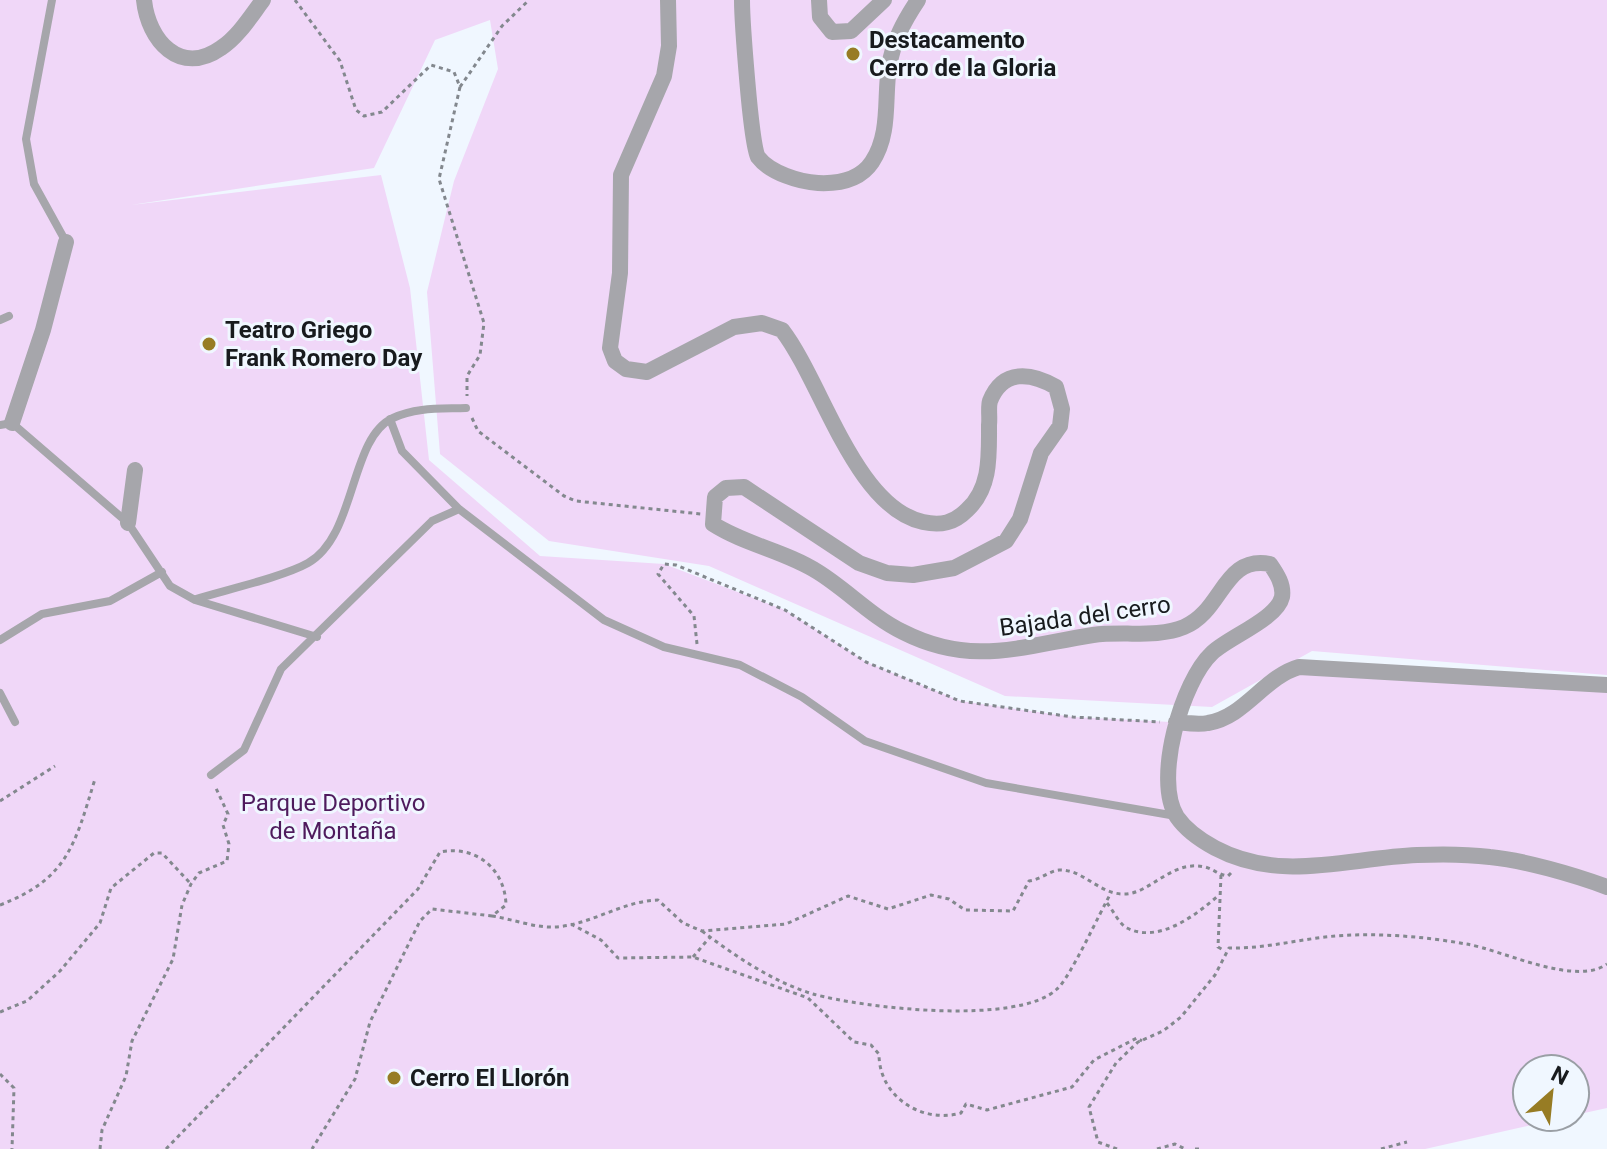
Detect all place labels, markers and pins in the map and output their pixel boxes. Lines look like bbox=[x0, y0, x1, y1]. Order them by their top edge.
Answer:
place label: Destacamento Cerro de la Gloria bbox=[869, 26, 1056, 82]
marker: Destacamento Cerro de la Gloria bbox=[844, 45, 862, 63]
place label: Teatro Griego Frank Romero Day bbox=[225, 316, 423, 372]
marker: Teatro Griego Frank Romero Day bbox=[200, 335, 218, 353]
place label: Cerro El Llorón bbox=[410, 1064, 570, 1092]
marker: Cerro El Llorón bbox=[385, 1069, 403, 1087]

